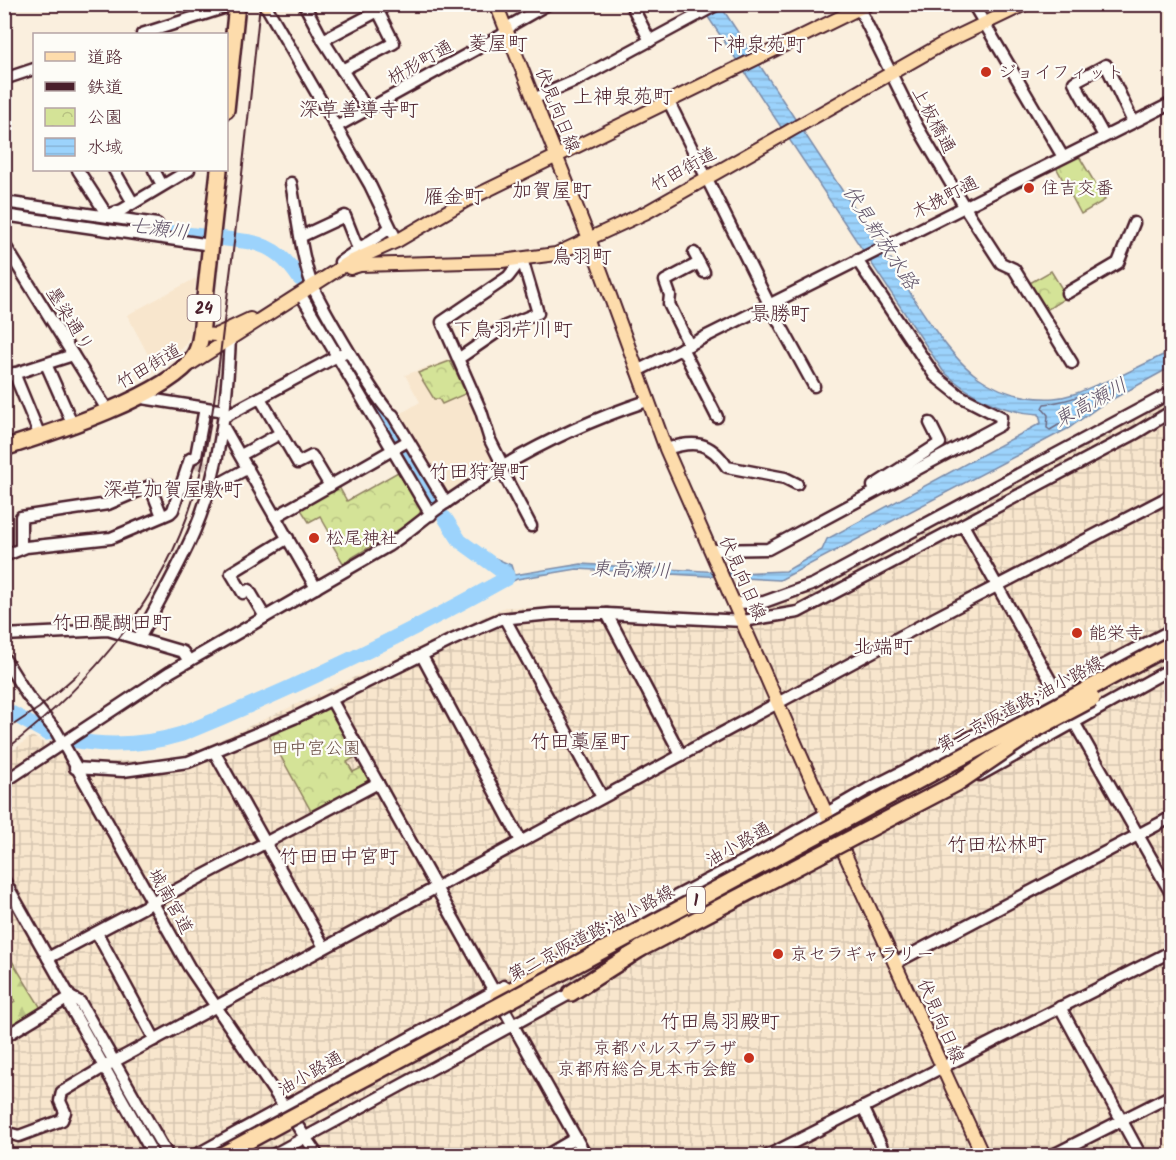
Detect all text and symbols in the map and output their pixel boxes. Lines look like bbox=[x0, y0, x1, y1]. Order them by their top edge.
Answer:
district label: 菱屋町 bbox=[468, 29, 528, 61]
district label: 下神泉苑町 bbox=[706, 30, 806, 62]
legend bbox=[33, 33, 228, 171]
street label: 枡形町通 bbox=[382, 33, 459, 93]
text: 道路 bbox=[87, 44, 123, 73]
place label: ジョイフィット bbox=[998, 59, 1124, 88]
street label: 伏見向日線 bbox=[526, 63, 587, 158]
marker: ジョイフィット bbox=[979, 65, 993, 79]
text: 鉄道 bbox=[87, 74, 123, 103]
district label: 上神泉苑町 bbox=[573, 82, 673, 114]
street label: 上板橋通 bbox=[903, 82, 962, 159]
district label: 深草善導寺町 bbox=[299, 95, 419, 127]
text: 公園 bbox=[87, 104, 123, 133]
text: 水域 bbox=[87, 134, 123, 163]
street label: 竹田街道 bbox=[645, 140, 722, 200]
street label: 木挽町通 bbox=[907, 169, 984, 228]
place label: 住吉交番 bbox=[1041, 175, 1113, 204]
district label: 加賀屋町 bbox=[512, 176, 592, 208]
water label: 伏見新放水路 bbox=[833, 179, 926, 298]
marker: 住吉交番 bbox=[1022, 181, 1036, 195]
district label: 雁金町 bbox=[424, 182, 484, 214]
water label: 七瀬川 bbox=[127, 210, 191, 250]
district label: 鳥羽町 bbox=[552, 242, 612, 274]
street label: 墨染通り bbox=[37, 282, 100, 358]
road number: 24 bbox=[188, 295, 220, 321]
district label: 景勝町 bbox=[750, 299, 810, 331]
district label: 下鳥羽芹川町 bbox=[453, 315, 573, 347]
street label: 竹田街道 bbox=[111, 337, 188, 398]
water label: 東高瀬川 bbox=[1048, 370, 1134, 437]
district label: 竹田狩賀町 bbox=[429, 457, 529, 489]
district label: 深草加賀屋敷町 bbox=[103, 475, 243, 507]
place label: 松尾神社 bbox=[326, 525, 398, 554]
marker: 松尾神社 bbox=[307, 531, 321, 545]
street label: 伏見向日線 bbox=[710, 532, 773, 626]
water label: 東高瀬川 bbox=[590, 554, 671, 588]
district label: 竹田醍醐田町 bbox=[52, 608, 172, 640]
place label: 能栄寺 bbox=[1089, 620, 1143, 649]
marker: 能栄寺 bbox=[1070, 626, 1084, 640]
district label: 北端町 bbox=[853, 632, 913, 664]
street label: 第二京阪道路;油小路線 bbox=[932, 649, 1109, 762]
district label: 竹田藁屋町 bbox=[530, 727, 630, 759]
park label: 田中宮公園 bbox=[271, 735, 361, 764]
street label: 油小路通 bbox=[700, 815, 777, 875]
district label: 竹田松林町 bbox=[947, 830, 1047, 862]
district label: 竹田田中宮町 bbox=[279, 842, 399, 874]
street label: 城南宮道 bbox=[140, 863, 200, 940]
street label: 第二京阪道路;油小路線 bbox=[503, 878, 680, 991]
road number: 1 bbox=[687, 887, 705, 913]
place label: 京セラギャラリー bbox=[790, 941, 934, 970]
marker: 京セラギャラリー bbox=[771, 947, 785, 961]
street label: 伏見向日線 bbox=[908, 975, 971, 1069]
district label: 竹田鳥羽殿町 bbox=[660, 1007, 780, 1039]
place label: 京都パルスプラザ 京都府総合見本市会館 bbox=[557, 1035, 737, 1085]
street label: 油小路通 bbox=[272, 1044, 349, 1104]
marker: 京都パルスプラザ 京都府総合見本市会館 bbox=[742, 1051, 756, 1065]

